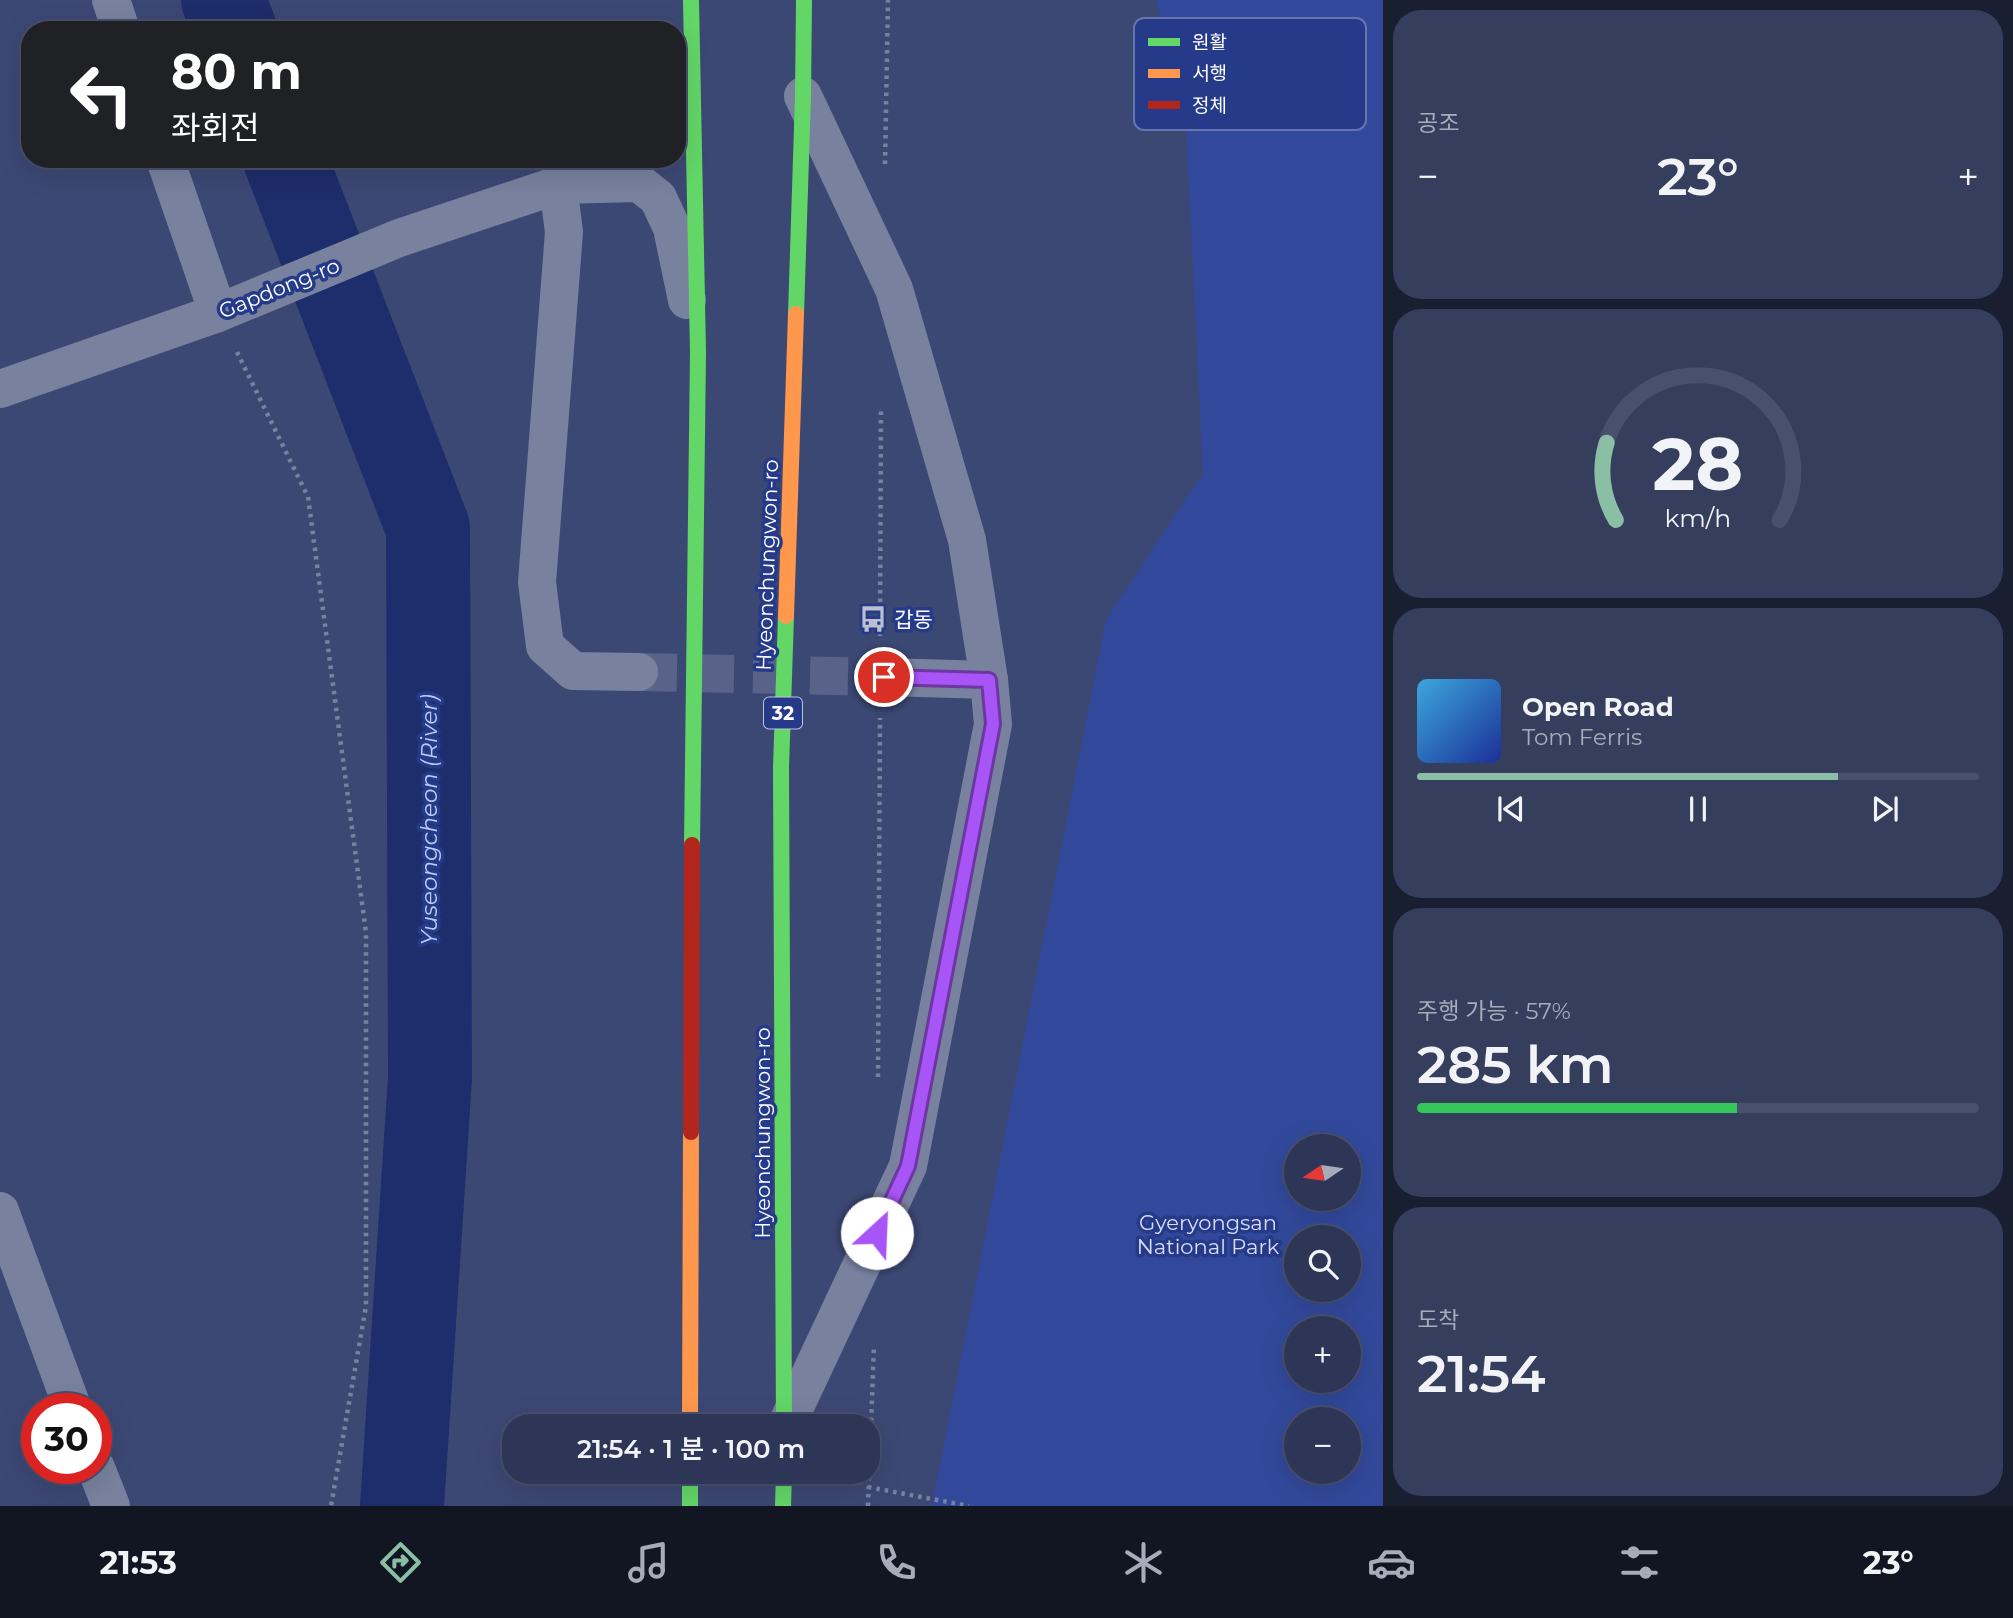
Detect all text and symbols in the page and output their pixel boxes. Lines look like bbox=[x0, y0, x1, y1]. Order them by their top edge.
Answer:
legend bbox=[1134, 18, 1366, 130]
text: 원활 bbox=[1192, 31, 1227, 54]
text: 80 m bbox=[171, 42, 302, 101]
icon: left bbox=[56, 49, 147, 140]
text: 서행 bbox=[1192, 62, 1227, 85]
text: 정체 bbox=[1192, 94, 1227, 117]
text: 좌회전 bbox=[171, 108, 259, 147]
text: 공조 bbox=[1417, 109, 1459, 137]
text: 23° bbox=[1657, 145, 1739, 208]
text: − bbox=[1417, 153, 1439, 200]
text: + bbox=[1957, 153, 1979, 200]
street label: Gapdong-ro bbox=[215, 252, 343, 324]
text: 28 bbox=[1653, 420, 1744, 508]
street label: Hyeonchungwon-ro bbox=[751, 459, 783, 671]
text: km/h bbox=[1665, 503, 1731, 533]
bus stop icon: 갑동 bbox=[858, 604, 888, 634]
place label: 갑동 bbox=[894, 607, 933, 632]
pin bbox=[854, 647, 914, 707]
icon: arrive bbox=[865, 658, 903, 696]
text: Open Road bbox=[1522, 691, 1674, 723]
water label: Yuseongcheon (River) bbox=[415, 694, 443, 946]
road number: 32 bbox=[764, 698, 802, 728]
text: Tom Ferris bbox=[1522, 723, 1642, 751]
icon: previous bbox=[1492, 790, 1530, 828]
icon: pause bbox=[1679, 790, 1717, 828]
icon: next bbox=[1866, 790, 1904, 828]
text: 주행 가능 · 57% bbox=[1417, 997, 1571, 1025]
street label: Hyeonchungwon-ro bbox=[750, 1027, 775, 1239]
text: 285 km bbox=[1417, 1033, 1613, 1096]
north arrow bbox=[1284, 1134, 1362, 1211]
map controls bbox=[1284, 1134, 1361, 1484]
position arrow bbox=[840, 1196, 914, 1270]
park label: Gyeryongsan National Park bbox=[1137, 1210, 1280, 1259]
button: search bbox=[1284, 1225, 1361, 1302]
text: 도착 bbox=[1417, 1306, 1459, 1334]
button: + bbox=[1284, 1316, 1361, 1393]
text: 21:54 bbox=[1417, 1342, 1545, 1405]
speed limit sign: 30 bbox=[21, 1393, 112, 1484]
button: − bbox=[1284, 1407, 1361, 1484]
text: 21:54 · 1 분 · 100 m bbox=[577, 1433, 805, 1465]
icon: directions bbox=[376, 1538, 425, 1587]
icon: music bbox=[624, 1538, 673, 1587]
icon: phone bbox=[872, 1538, 921, 1587]
icon: climate bbox=[1119, 1538, 1168, 1587]
icon: car bbox=[1367, 1538, 1416, 1587]
icon: filters bbox=[1615, 1538, 1664, 1587]
text: 21:53 bbox=[99, 1543, 177, 1582]
text: 23° bbox=[1863, 1543, 1914, 1582]

